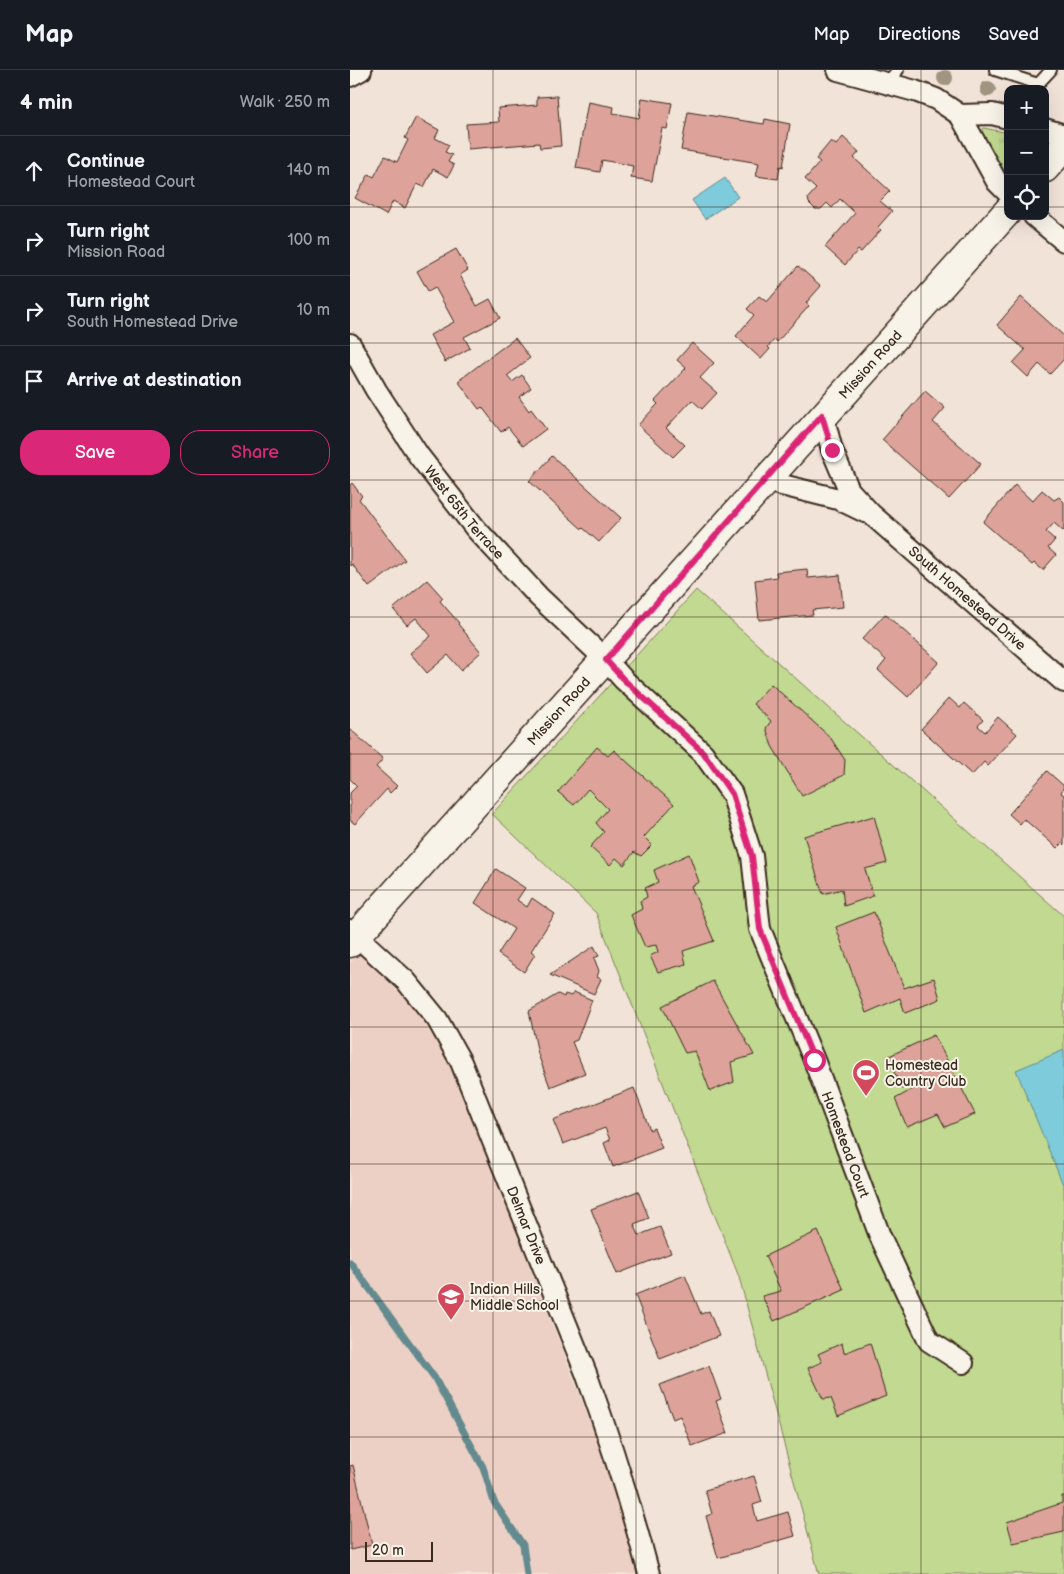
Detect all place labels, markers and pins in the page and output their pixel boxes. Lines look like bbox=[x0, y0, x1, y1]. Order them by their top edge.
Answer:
place label: Homestead Country Club bbox=[885, 1057, 967, 1090]
sports icon: Homestead Country Club bbox=[851, 1058, 881, 1097]
place label: Indian Hills Middle School bbox=[470, 1281, 559, 1314]
school or university icon: Indian Hills Middle School bbox=[436, 1282, 466, 1321]

